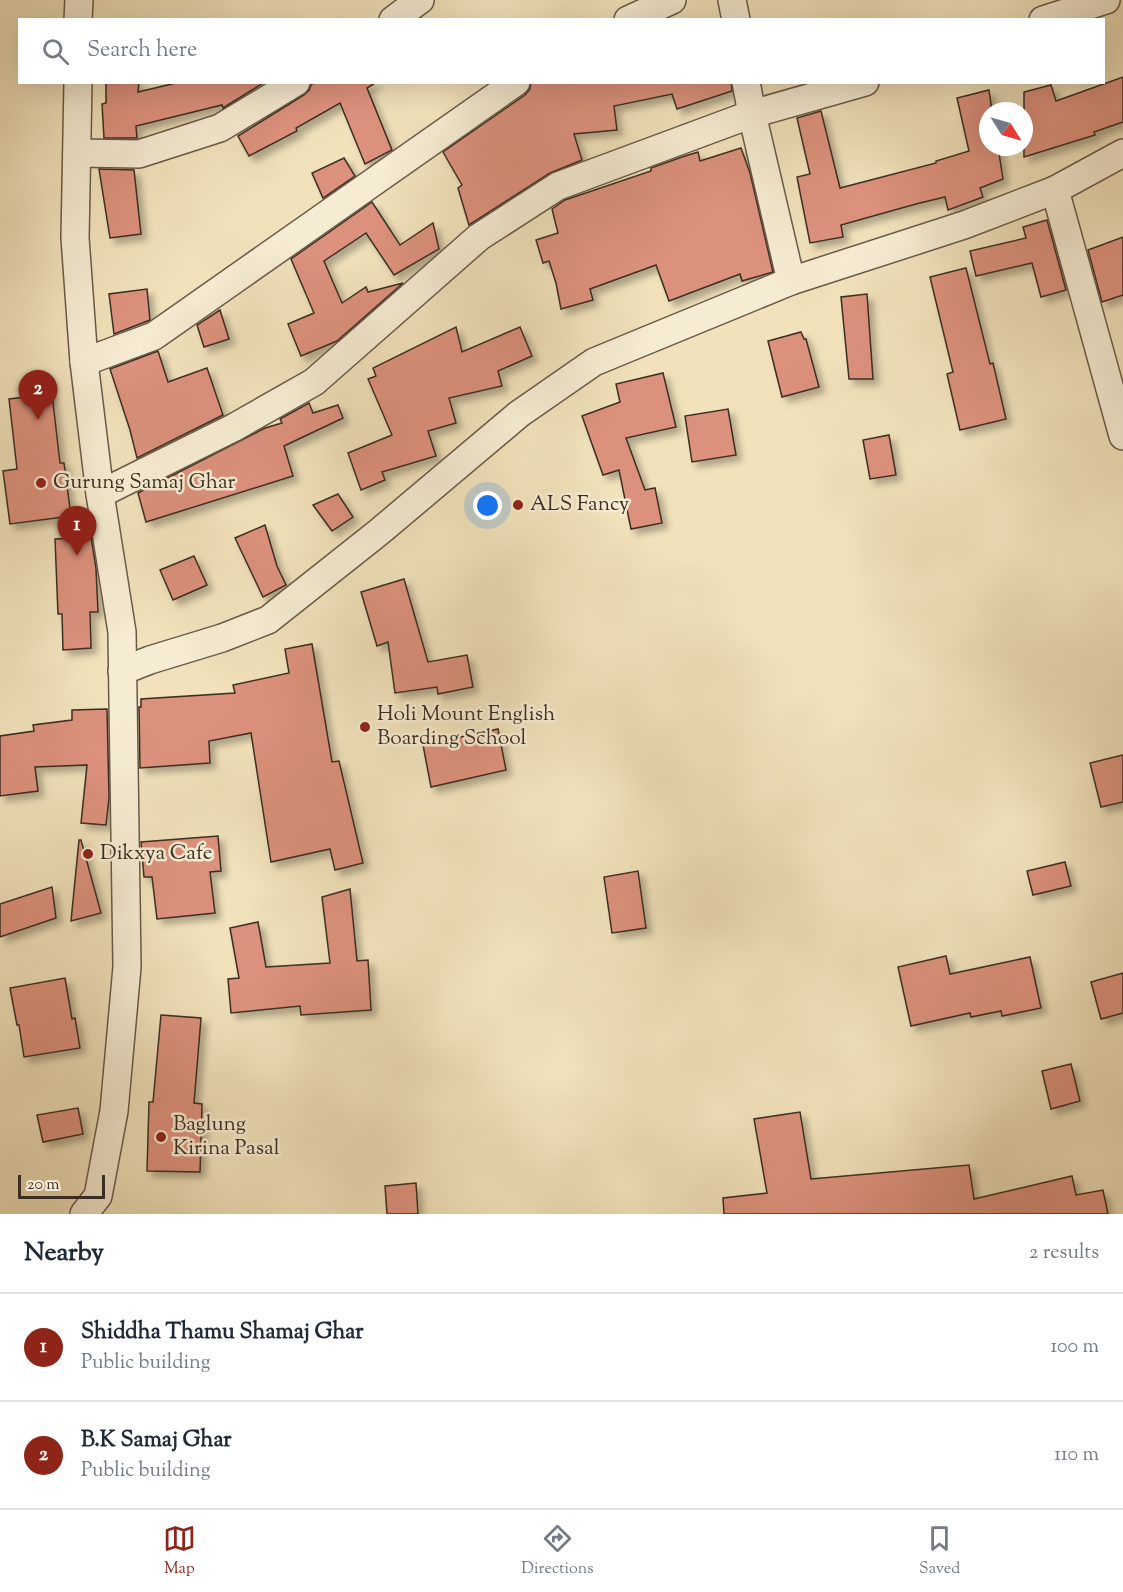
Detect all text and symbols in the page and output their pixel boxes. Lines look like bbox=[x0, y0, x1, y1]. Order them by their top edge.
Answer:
search box bbox=[18, 18, 1105, 84]
icon: search bbox=[39, 35, 72, 68]
text: Search here bbox=[87, 35, 197, 67]
north arrow bbox=[979, 102, 1033, 156]
pin: 2 bbox=[18, 370, 57, 420]
place label: Gurung Samaj Ghar bbox=[53, 468, 235, 498]
marker: Gurung Samaj Ghar bbox=[34, 476, 48, 490]
place label: ALS Fancy bbox=[530, 490, 630, 520]
your location bbox=[473, 491, 502, 520]
marker: ALS Fancy bbox=[511, 498, 525, 512]
pin: 1 bbox=[58, 506, 97, 556]
place label: Holi Mount English Boarding School bbox=[377, 700, 555, 754]
marker: Holi Mount English Boarding School bbox=[358, 720, 372, 734]
place label: Dikxya Cafe bbox=[100, 839, 213, 869]
marker: Dikxya Cafe bbox=[81, 847, 95, 861]
place label: Baglung Kirina Pasal bbox=[173, 1110, 280, 1164]
marker: Baglung Kirina Pasal bbox=[154, 1130, 168, 1144]
scale bar bbox=[18, 1172, 105, 1200]
text: 20 m bbox=[27, 1174, 60, 1197]
text: Nearby bbox=[24, 1235, 104, 1272]
text: 2 results bbox=[1029, 1239, 1099, 1268]
text: Shiddha Thamu Shamaj Ghar bbox=[81, 1317, 363, 1349]
text: 1 bbox=[40, 1333, 47, 1362]
text: 100 m bbox=[1050, 1333, 1099, 1362]
text: Public building bbox=[81, 1349, 211, 1378]
text: B.K Samaj Ghar bbox=[81, 1425, 232, 1457]
text: 2 bbox=[39, 1441, 48, 1470]
text: 110 m bbox=[1054, 1441, 1099, 1470]
text: Public building bbox=[81, 1457, 211, 1486]
tab: Map bbox=[163, 1522, 196, 1581]
tab: Directions bbox=[521, 1522, 594, 1581]
tab: Saved bbox=[919, 1522, 960, 1581]

